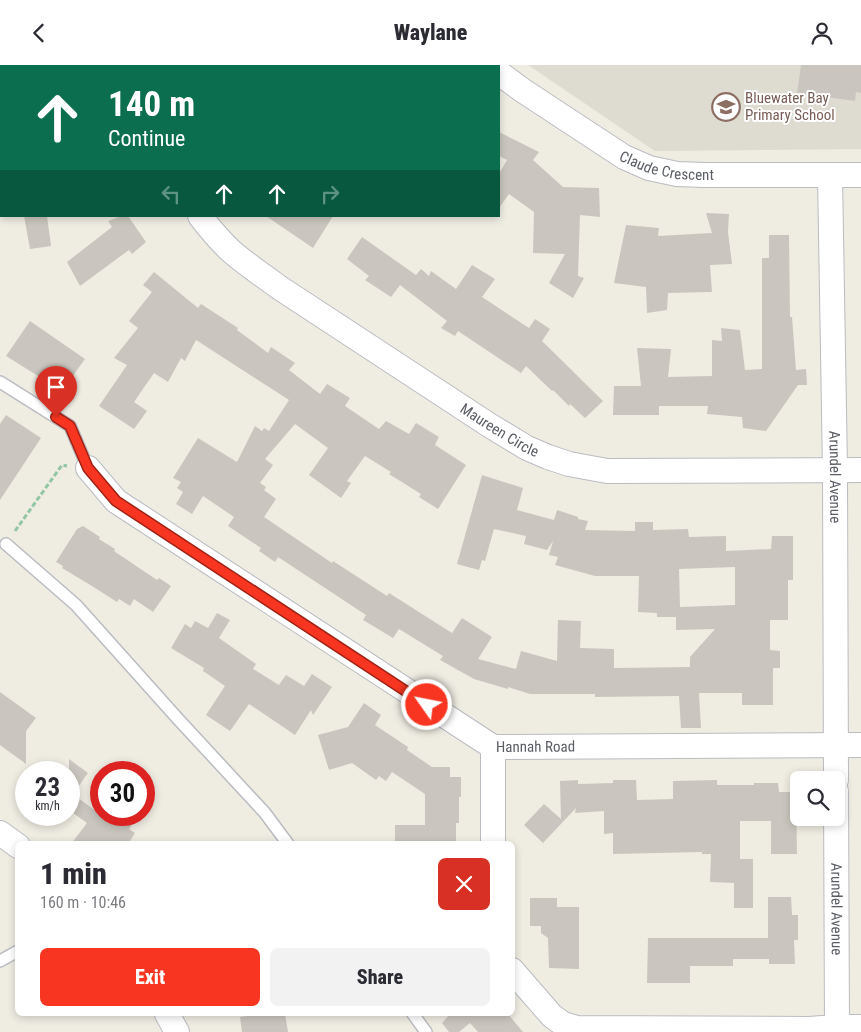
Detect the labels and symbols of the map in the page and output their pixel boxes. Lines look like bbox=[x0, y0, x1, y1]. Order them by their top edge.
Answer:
place label: Bluewater Bay Primary School bbox=[745, 89, 835, 124]
school or university icon: Bluewater Bay Primary School bbox=[711, 92, 741, 122]
street label: Claude Crescent bbox=[617, 147, 714, 184]
pin bbox=[35, 366, 77, 417]
street label: Maureen Circle bbox=[457, 400, 541, 461]
street label: Arundel Avenue bbox=[825, 431, 844, 523]
position arrow bbox=[400, 678, 452, 730]
street label: Hannah Road bbox=[496, 738, 575, 756]
speed limit sign: 30 bbox=[90, 761, 155, 826]
street label: Arundel Avenue bbox=[827, 863, 846, 955]

